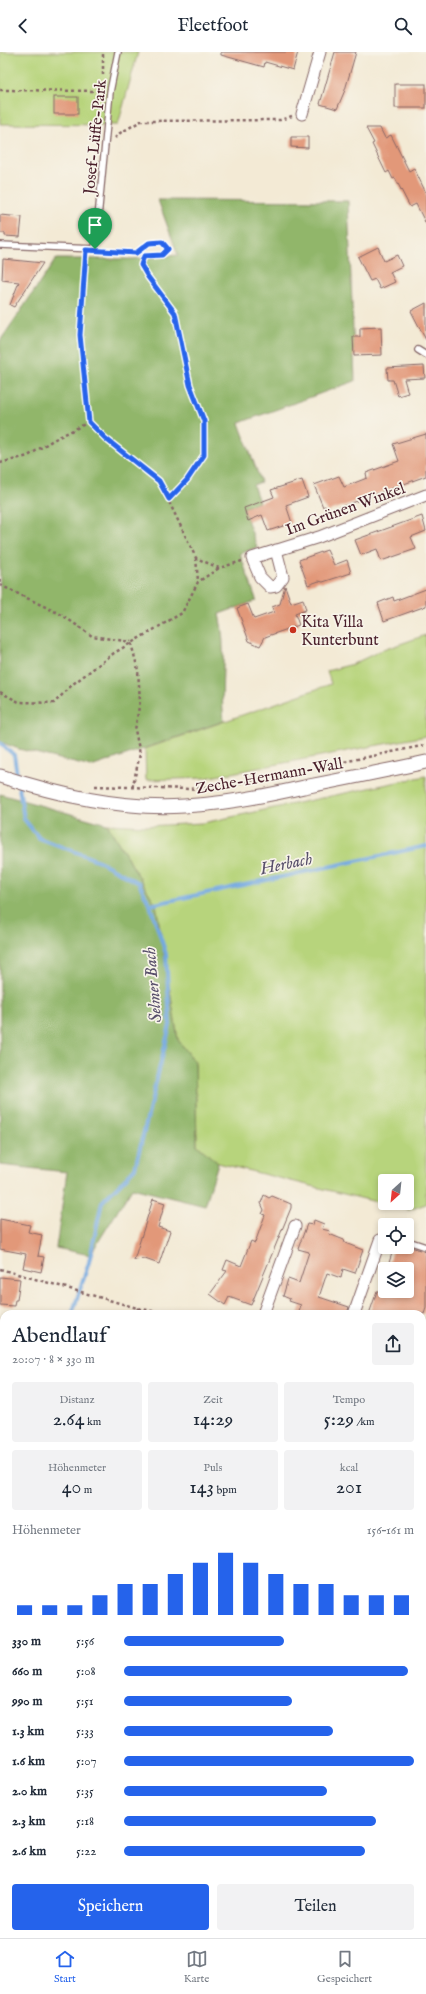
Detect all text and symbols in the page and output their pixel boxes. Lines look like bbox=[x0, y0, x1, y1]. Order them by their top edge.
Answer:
icon: back bbox=[12, 15, 34, 37]
text: Fleetfoot bbox=[178, 15, 248, 38]
icon: search bbox=[392, 15, 414, 37]
street label: Josef-Lüffe-Park bbox=[80, 78, 112, 198]
pin bbox=[78, 208, 112, 249]
icon: arrive bbox=[84, 214, 106, 236]
street label: Im Grünen Winkel bbox=[283, 479, 409, 541]
place label: Kita Villa Kunterbunt bbox=[301, 613, 379, 651]
marker: Kita Villa Kunterbunt bbox=[288, 625, 298, 635]
street label: Zeche-Hermann-Wall bbox=[194, 754, 345, 800]
water label: Herbach bbox=[258, 849, 314, 880]
water label: Selmer Bach bbox=[140, 946, 167, 1023]
north arrow bbox=[378, 1174, 414, 1210]
map controls bbox=[378, 1174, 414, 1298]
button: locate bbox=[378, 1218, 414, 1254]
button: layers bbox=[378, 1262, 414, 1298]
text: Abendlauf bbox=[12, 1322, 107, 1350]
button: share bbox=[372, 1323, 414, 1365]
text: 20:07 · 8 × 330 m bbox=[12, 1351, 95, 1368]
text: Distanz bbox=[59, 1393, 95, 1407]
text: Zeit bbox=[203, 1393, 223, 1407]
text: Tempo bbox=[333, 1393, 365, 1407]
text: 2.64 bbox=[53, 1407, 85, 1432]
text: 14:29 bbox=[193, 1407, 233, 1432]
text: 5:29 bbox=[323, 1407, 354, 1432]
text: km bbox=[85, 1415, 101, 1429]
text: /km bbox=[354, 1415, 375, 1429]
text: Höhenmeter bbox=[48, 1461, 106, 1475]
text: Puls bbox=[204, 1461, 222, 1475]
text: kcal bbox=[340, 1461, 358, 1475]
text: 40 bbox=[62, 1475, 81, 1500]
text: 143 bbox=[189, 1475, 214, 1500]
text: 201 bbox=[336, 1475, 362, 1500]
text: m bbox=[81, 1483, 92, 1497]
text: bpm bbox=[214, 1483, 237, 1497]
text: Höhenmeter bbox=[12, 1522, 81, 1539]
text: 156–161 m bbox=[367, 1522, 414, 1539]
text: 330 m bbox=[12, 1633, 41, 1650]
text: 5:56 bbox=[76, 1633, 94, 1650]
text: 660 m bbox=[12, 1663, 42, 1680]
text: 5:08 bbox=[76, 1663, 96, 1680]
text: 990 m bbox=[12, 1693, 43, 1710]
text: 5:51 bbox=[76, 1693, 94, 1710]
text: 1.3 km bbox=[12, 1723, 44, 1740]
text: 5:33 bbox=[76, 1723, 94, 1740]
text: 1.6 km bbox=[12, 1753, 45, 1770]
text: 5:07 bbox=[76, 1753, 97, 1770]
text: 2.0 km bbox=[12, 1783, 47, 1800]
text: 5:35 bbox=[76, 1783, 94, 1800]
text: 2.3 km bbox=[12, 1813, 46, 1830]
text: 5:18 bbox=[76, 1813, 94, 1830]
text: 2.6 km bbox=[12, 1843, 46, 1860]
text: 5:22 bbox=[76, 1843, 96, 1860]
button: Speichern bbox=[12, 1884, 209, 1930]
button: Teilen bbox=[217, 1884, 414, 1930]
tab: Start bbox=[54, 1948, 76, 1986]
tab: Karte bbox=[184, 1948, 209, 1986]
tab: Gespeichert bbox=[317, 1948, 372, 1986]

